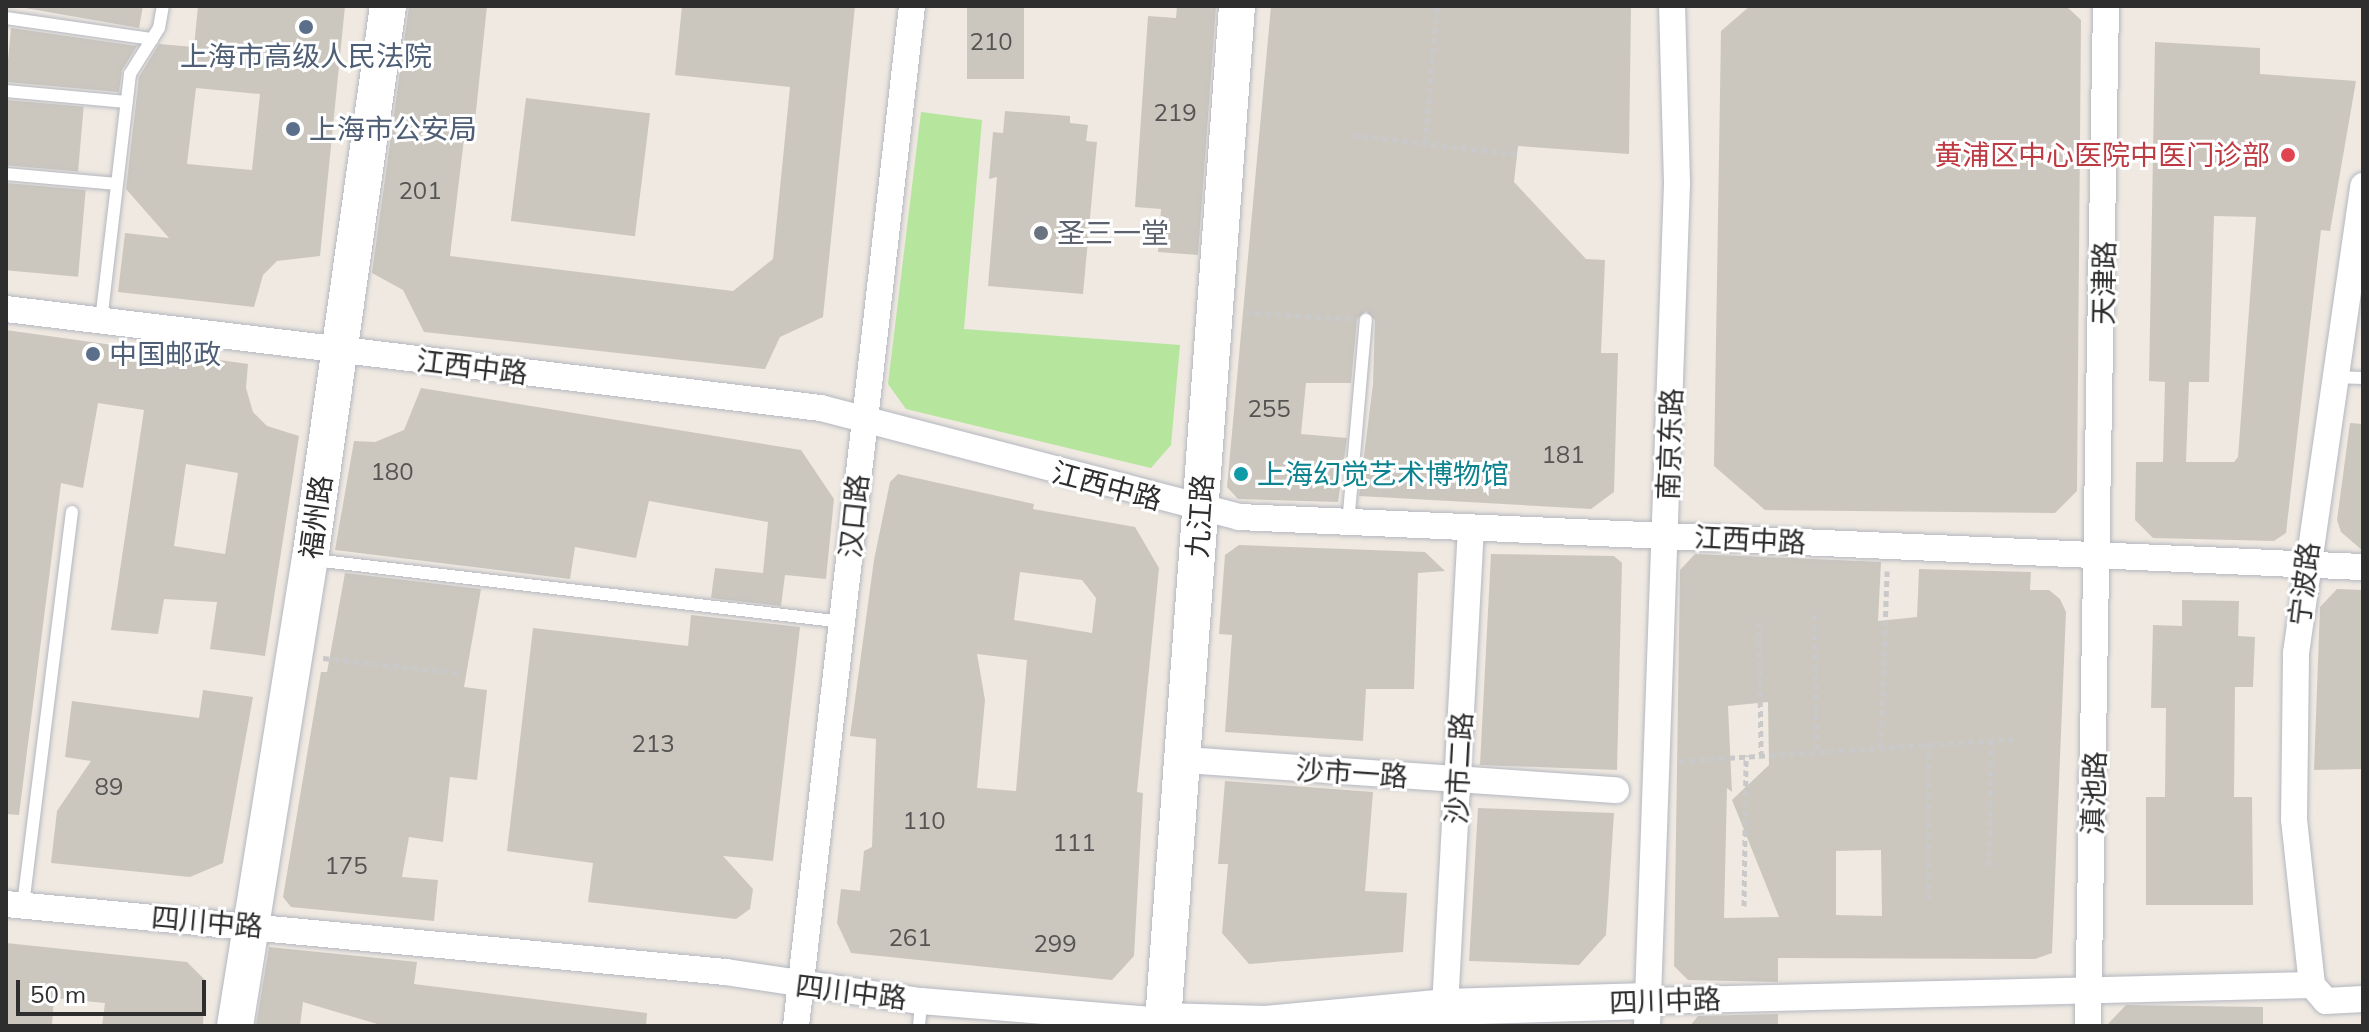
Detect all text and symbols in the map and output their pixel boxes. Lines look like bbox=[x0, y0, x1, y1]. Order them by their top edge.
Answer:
marker: 上海市高级人民法院 bbox=[297, 18, 315, 36]
house number: 210 bbox=[969, 28, 1013, 56]
place label: 上海市高级人民法院 bbox=[180, 39, 432, 73]
house number: 219 bbox=[1153, 99, 1197, 127]
place label: 上海市公安局 bbox=[309, 112, 477, 146]
marker: 上海市公安局 bbox=[284, 120, 302, 138]
place label: 黄浦区中心医院中医门诊部 bbox=[1934, 138, 2270, 172]
marker: 黄浦区中心医院中医门诊部 bbox=[2277, 144, 2299, 166]
house number: 201 bbox=[398, 177, 442, 205]
place label: 圣三一堂 bbox=[1057, 216, 1169, 250]
marker: 圣三一堂 bbox=[1032, 224, 1050, 242]
street label: 天津路 bbox=[2086, 241, 2122, 325]
place label: 中国邮政 bbox=[109, 337, 221, 371]
street label: 江西中路 bbox=[414, 344, 530, 390]
marker: 中国邮政 bbox=[84, 345, 102, 363]
street label: 南京东路 bbox=[1651, 387, 1689, 501]
house number: 255 bbox=[1247, 395, 1291, 423]
house number: 181 bbox=[1541, 441, 1585, 469]
street label: 江西中路 bbox=[1049, 455, 1165, 517]
place label: 上海幻觉艺术博物馆 bbox=[1257, 457, 1509, 491]
house number: 180 bbox=[370, 458, 414, 486]
marker: 上海幻觉艺术博物馆 bbox=[1232, 465, 1250, 483]
street label: 汉口路 bbox=[833, 472, 875, 560]
street label: 福州路 bbox=[294, 473, 338, 561]
street label: 九江路 bbox=[1180, 473, 1220, 559]
street label: 江西中路 bbox=[1693, 520, 1807, 560]
street label: 宁波路 bbox=[2282, 540, 2326, 628]
street label: 沙市二路 bbox=[1439, 711, 1479, 825]
house number: 213 bbox=[631, 730, 675, 758]
street label: 滇池路 bbox=[2076, 750, 2112, 836]
street label: 沙市一路 bbox=[1295, 752, 1409, 794]
house number: 89 bbox=[95, 773, 123, 801]
house number: 110 bbox=[902, 807, 946, 835]
house number: 111 bbox=[1052, 829, 1096, 857]
house number: 175 bbox=[324, 852, 368, 880]
street label: 四川中路 bbox=[150, 900, 264, 944]
house number: 261 bbox=[888, 924, 932, 952]
house number: 299 bbox=[1033, 930, 1077, 958]
scale bar bbox=[20, 964, 210, 1014]
street label: 四川中路 bbox=[793, 969, 909, 1015]
text: 50 m bbox=[30, 979, 86, 1009]
street label: 四川中路 bbox=[1608, 982, 1722, 1020]

